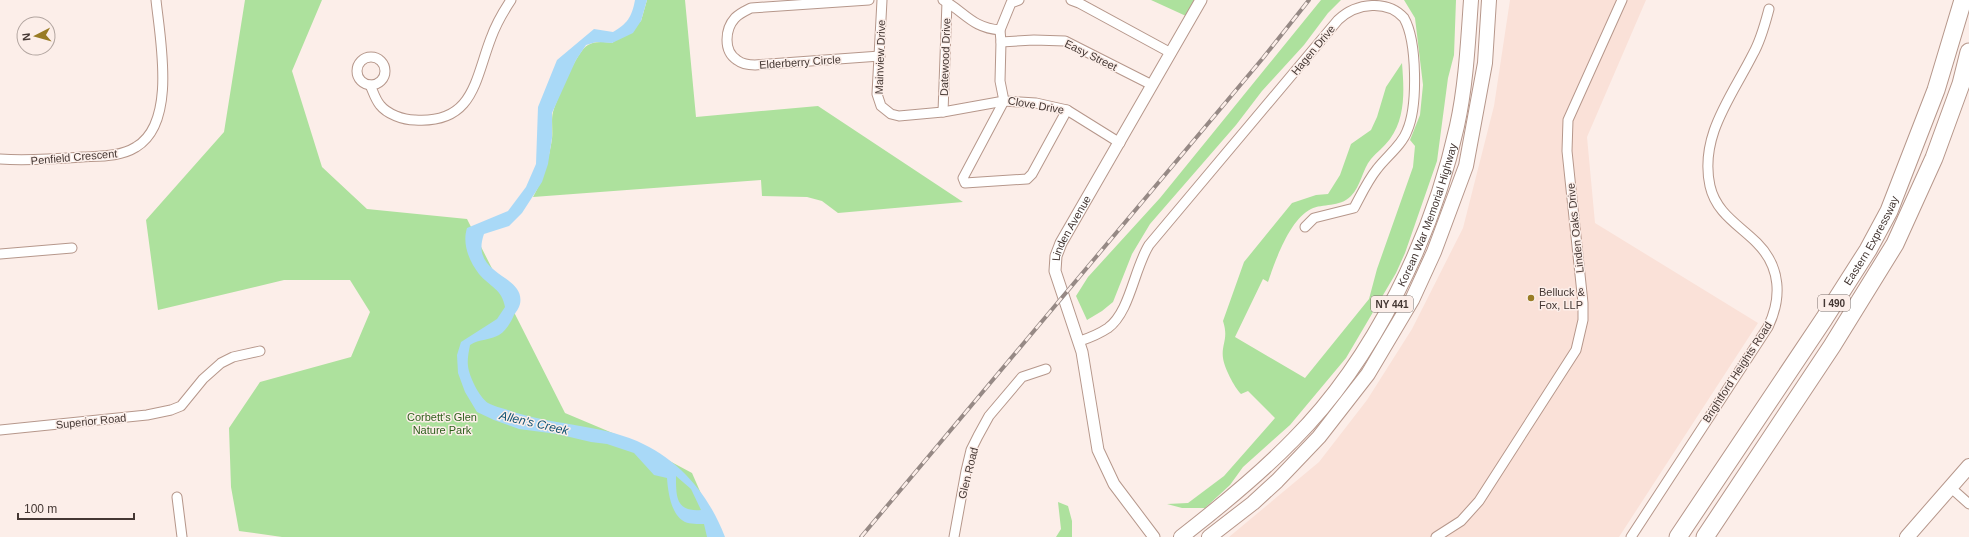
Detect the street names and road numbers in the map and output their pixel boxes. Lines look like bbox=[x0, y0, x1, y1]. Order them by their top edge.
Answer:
street label: Datewood Drive bbox=[938, 18, 952, 96]
street label: Mainview Drive bbox=[873, 20, 887, 94]
street label: Hagen Drive bbox=[1289, 23, 1337, 77]
street label: Easy Street bbox=[1063, 37, 1119, 73]
street label: Elderberry Circle bbox=[759, 53, 841, 71]
street label: Clove Drive bbox=[1007, 94, 1065, 116]
street label: Korean War Memorial Highway bbox=[1395, 142, 1459, 288]
street label: Penfield Crescent bbox=[30, 147, 118, 167]
street label: Linden Oaks Drive bbox=[1564, 182, 1586, 274]
street label: Linden Avenue bbox=[1050, 193, 1093, 261]
street label: Eastern Expressway bbox=[1841, 194, 1900, 287]
road number: I 490 bbox=[1818, 295, 1850, 311]
road number: NY 441 bbox=[1371, 296, 1413, 312]
street label: Brightford Heights Road bbox=[1700, 319, 1774, 425]
street label: Superior Road bbox=[55, 411, 127, 431]
street label: Glen Road bbox=[956, 446, 980, 500]

